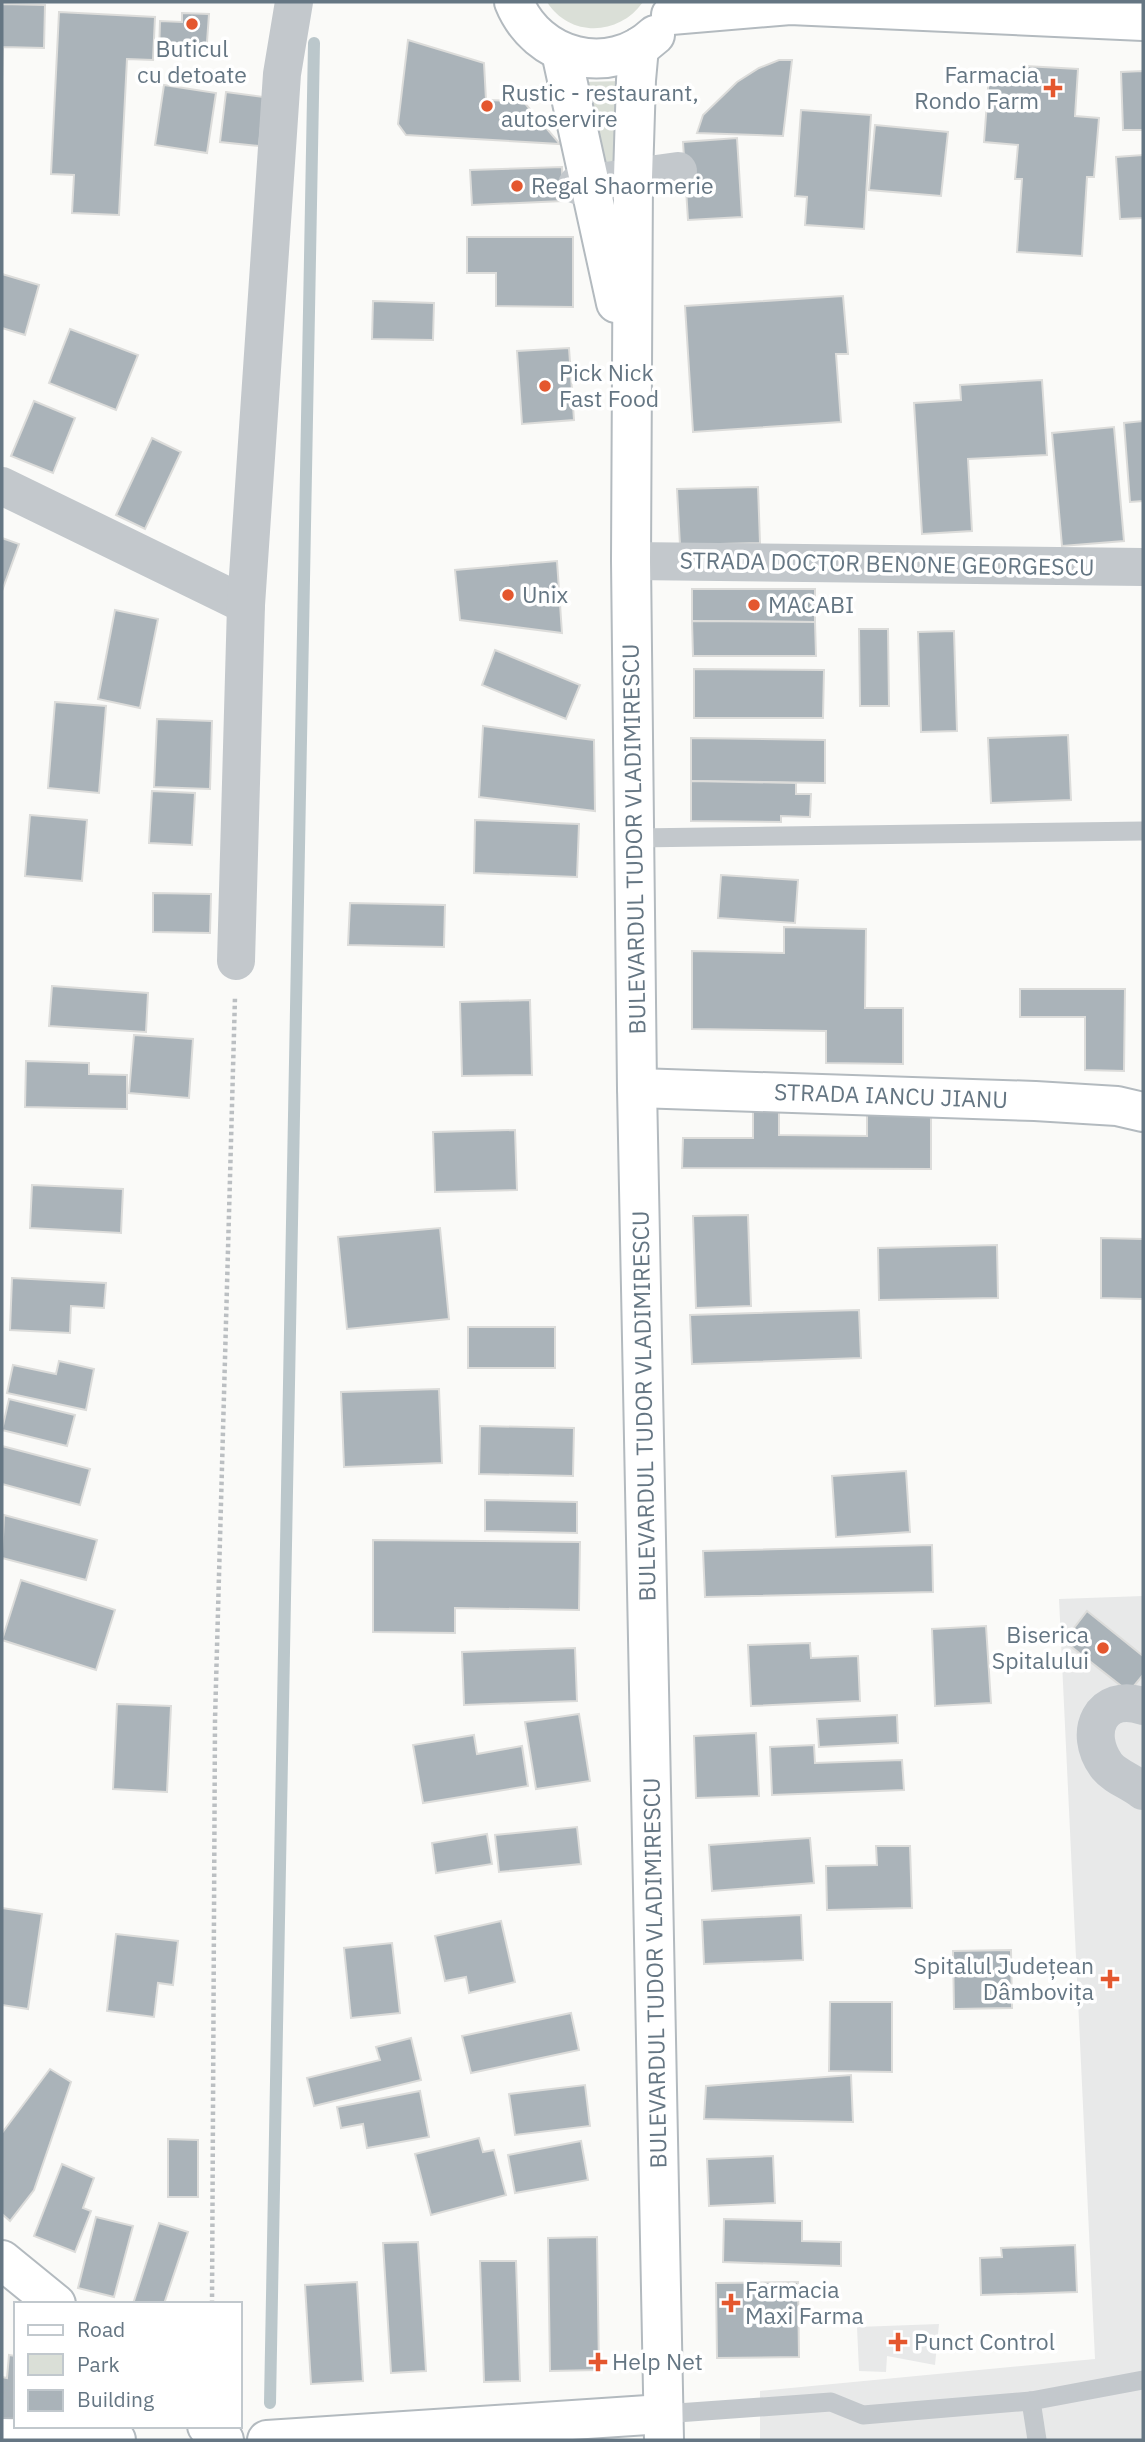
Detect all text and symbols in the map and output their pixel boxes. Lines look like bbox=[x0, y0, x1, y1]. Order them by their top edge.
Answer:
marker: Buticul cu detoate bbox=[184, 16, 200, 32]
place label: Buticul cu detoate bbox=[137, 33, 247, 89]
place label: Farmacia Rondo Farm bbox=[914, 59, 1039, 115]
place label: Rustic - restaurant, autoservire bbox=[501, 77, 699, 133]
marker: Farmacia Rondo Farm bbox=[1045, 80, 1061, 96]
marker: Rustic - restaurant, autoservire bbox=[479, 98, 495, 114]
place label: Regal Shaormerie bbox=[531, 170, 714, 200]
marker: Regal Shaormerie bbox=[509, 178, 525, 194]
place label: Pick Nick Fast Food bbox=[559, 357, 659, 413]
marker: Pick Nick Fast Food bbox=[537, 378, 553, 394]
street label: STRADA DOCTOR BENONE GEORGESCU bbox=[679, 544, 1095, 582]
place label: Unix bbox=[522, 579, 568, 609]
marker: Unix bbox=[500, 587, 516, 603]
place label: MACABI bbox=[768, 589, 854, 619]
marker: MACABI bbox=[746, 597, 762, 613]
street label: BULEVARDUL TUDOR VLADIMIRESCU bbox=[615, 643, 651, 1035]
street label: STRADA IANCU JIANU bbox=[774, 1076, 1009, 1114]
street label: BULEVARDUL TUDOR VLADIMIRESCU bbox=[625, 1210, 661, 1602]
place label: Biserica Spitalului bbox=[992, 1619, 1089, 1675]
marker: Biserica Spitalului bbox=[1095, 1640, 1111, 1656]
street label: BULEVARDUL TUDOR VLADIMIRESCU bbox=[636, 1777, 672, 2169]
place label: Spitalul Județean Dâmbovița bbox=[913, 1950, 1094, 2006]
marker: Spitalul Județean Dâmbovița bbox=[1100, 1969, 1120, 1989]
place label: Farmacia Maxi Farma bbox=[745, 2274, 864, 2330]
marker: Farmacia Maxi Farma bbox=[723, 2295, 739, 2311]
legend bbox=[14, 2302, 242, 2428]
text: Road bbox=[77, 2315, 125, 2343]
place label: Punct Control bbox=[914, 2326, 1055, 2356]
marker: Punct Control bbox=[888, 2332, 908, 2352]
place label: Help Net bbox=[612, 2346, 703, 2376]
text: Park bbox=[77, 2350, 120, 2378]
marker: Help Net bbox=[590, 2354, 606, 2370]
text: Building bbox=[77, 2385, 154, 2413]

